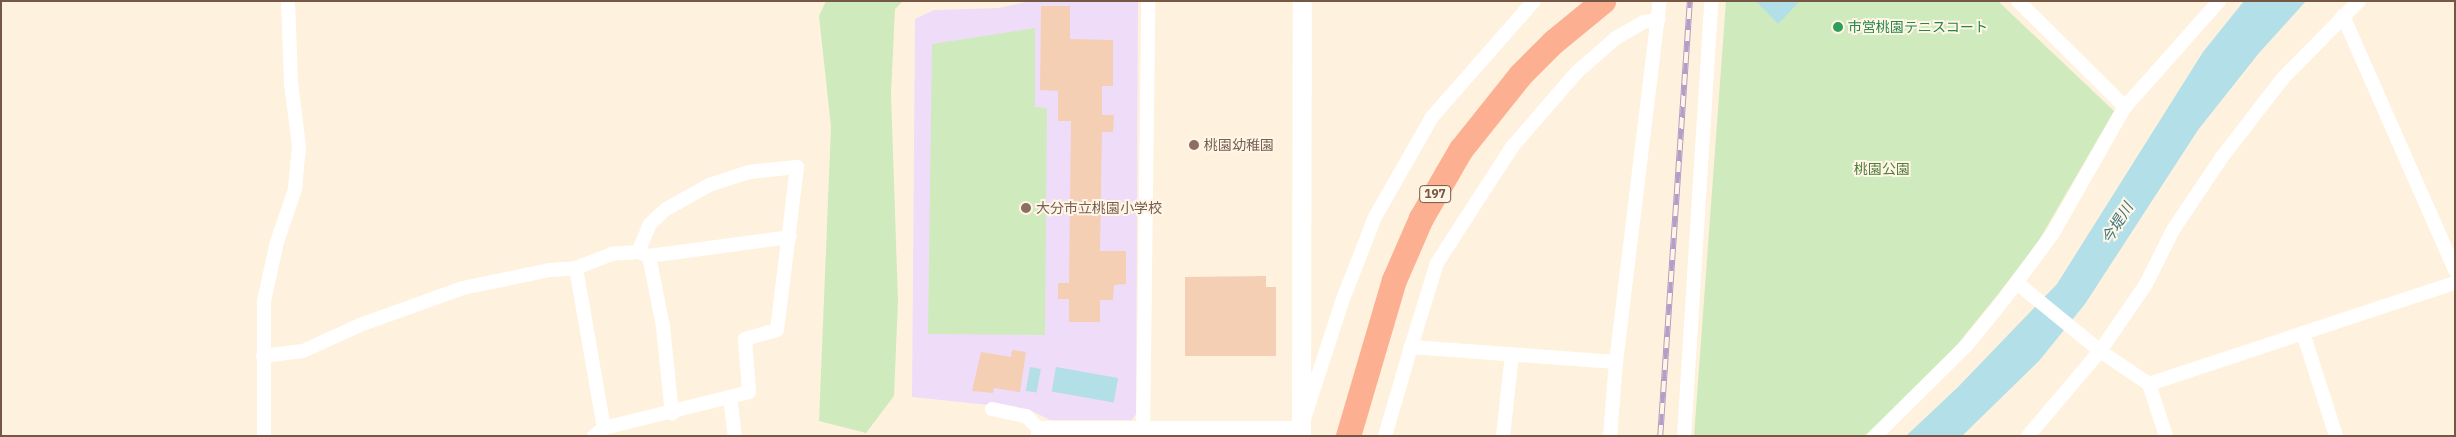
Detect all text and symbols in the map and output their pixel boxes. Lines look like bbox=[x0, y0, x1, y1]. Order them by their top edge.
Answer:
place label: 市営桃園テニスコート bbox=[1848, 19, 1988, 35]
marker: 市営桃園テニスコート bbox=[1832, 21, 1844, 33]
place label: 桃園幼稚園 bbox=[1204, 137, 1274, 153]
marker: 桃園幼稚園 bbox=[1188, 139, 1200, 151]
park label: 桃園公園 bbox=[1854, 161, 1910, 177]
road number: 197 bbox=[1419, 184, 1451, 203]
water label: 今堤川 bbox=[2097, 199, 2137, 247]
place label: 大分市立桃園小学校 bbox=[1036, 200, 1162, 216]
marker: 大分市立桃園小学校 bbox=[1020, 202, 1032, 214]

